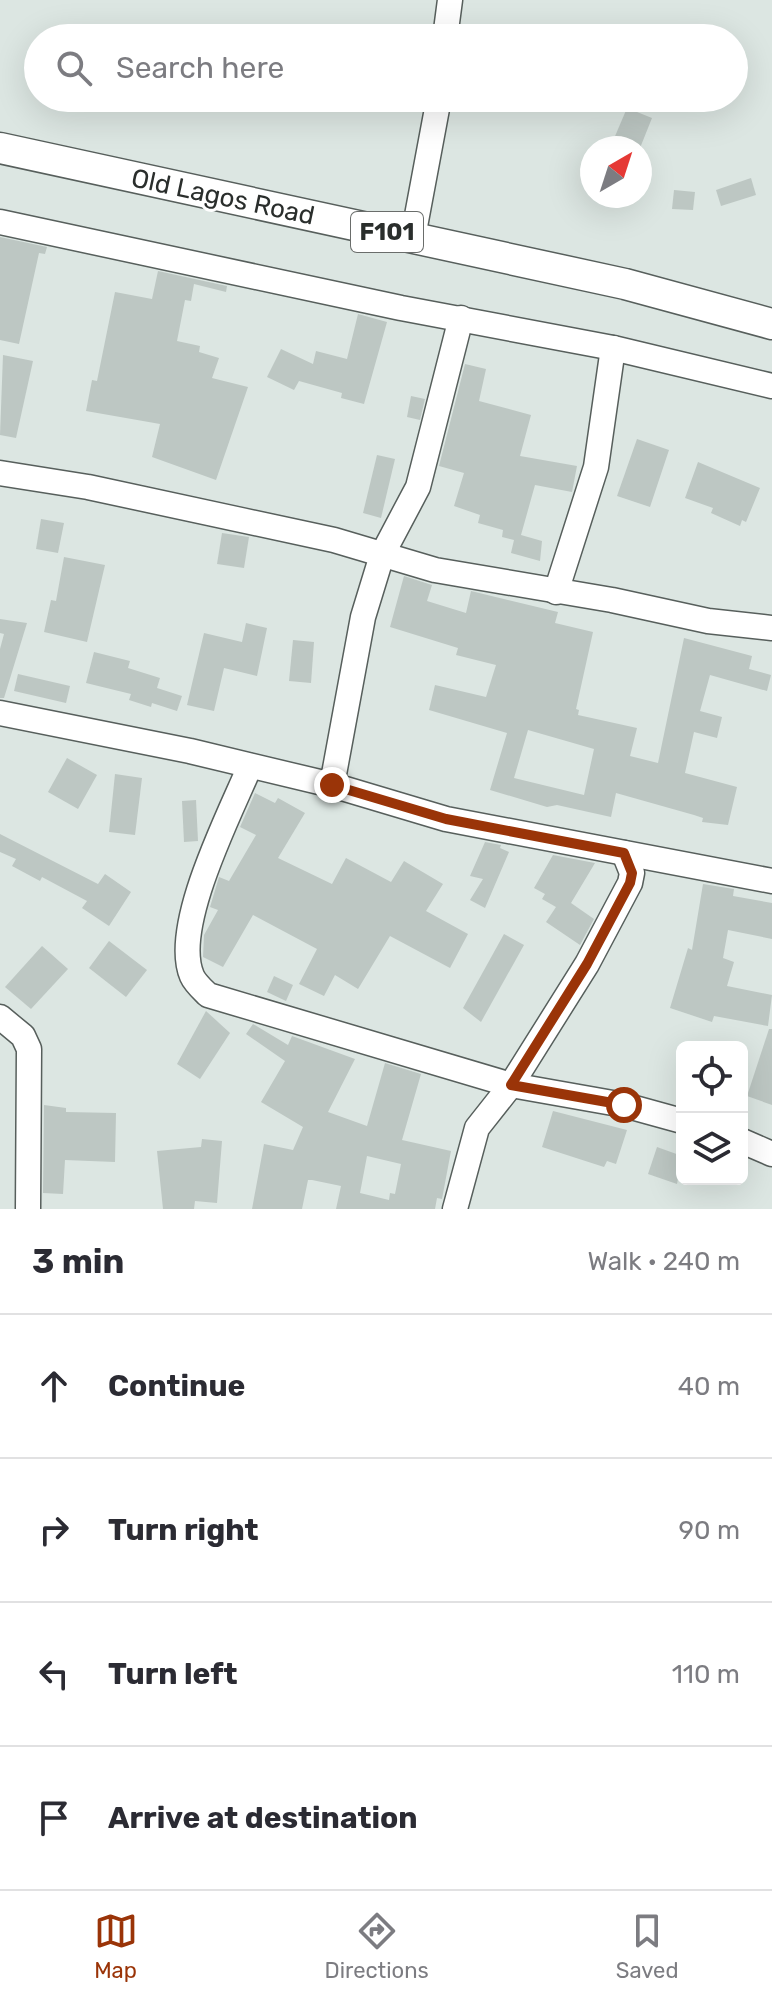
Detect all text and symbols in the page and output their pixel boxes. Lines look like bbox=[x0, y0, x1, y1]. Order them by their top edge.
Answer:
search box bbox=[24, 24, 748, 112]
icon: search bbox=[52, 46, 96, 90]
text: Search here bbox=[116, 50, 284, 86]
north arrow bbox=[580, 136, 652, 208]
street label: Old Lagos Road bbox=[129, 162, 317, 232]
road number: F101 bbox=[351, 212, 423, 252]
route end bbox=[314, 767, 350, 803]
map controls bbox=[676, 1041, 748, 1185]
button: locate bbox=[676, 1041, 748, 1113]
route start bbox=[606, 1087, 642, 1123]
button: layers bbox=[676, 1113, 748, 1185]
text: 3 min bbox=[32, 1241, 124, 1282]
text: Walk · 240 m bbox=[587, 1246, 740, 1277]
icon: ahead bbox=[32, 1364, 76, 1408]
text: Continue bbox=[108, 1368, 245, 1404]
text: 40 m bbox=[678, 1371, 740, 1402]
icon: right bbox=[32, 1508, 76, 1552]
text: Turn right bbox=[108, 1512, 259, 1548]
text: 90 m bbox=[679, 1515, 740, 1546]
icon: left bbox=[32, 1652, 76, 1696]
text: Turn left bbox=[108, 1656, 238, 1692]
text: 110 m bbox=[672, 1659, 740, 1690]
icon: arrive bbox=[32, 1796, 76, 1840]
text: Arrive at destination bbox=[108, 1800, 418, 1836]
tab: Map bbox=[94, 1909, 138, 1984]
tab: Directions bbox=[325, 1909, 429, 1984]
tab: Saved bbox=[616, 1909, 679, 1984]

